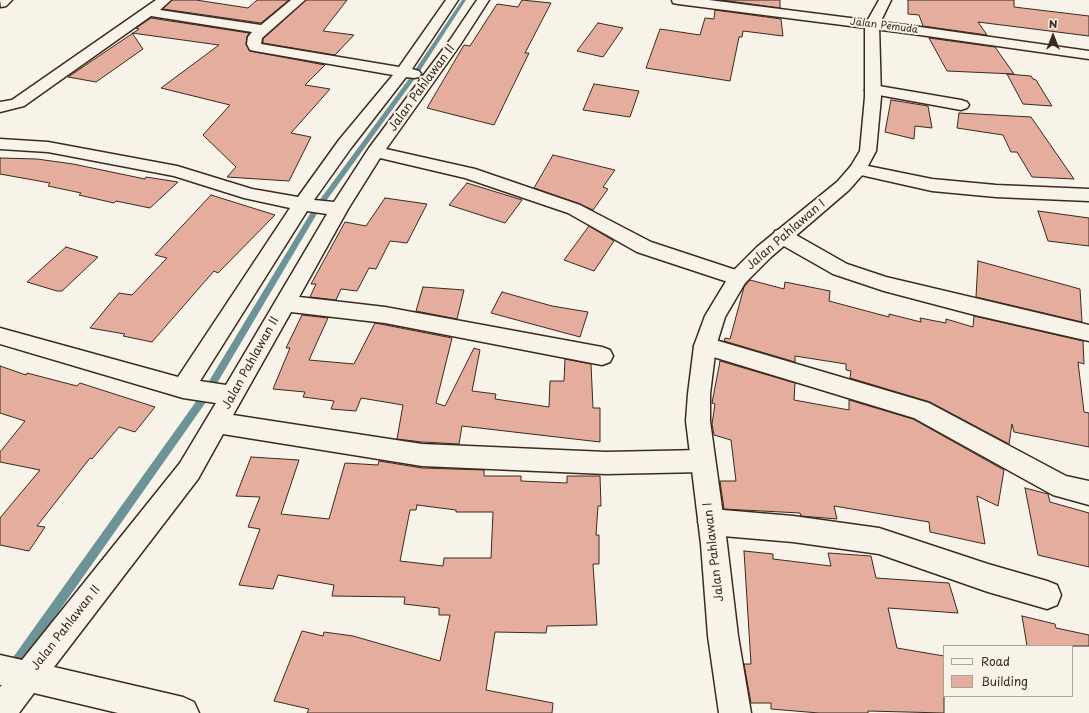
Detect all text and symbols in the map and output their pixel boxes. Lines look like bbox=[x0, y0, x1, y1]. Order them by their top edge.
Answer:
text: N bbox=[1049, 15, 1057, 32]
street label: Jalan Pemuda bbox=[849, 16, 919, 36]
north arrow bbox=[1033, 16, 1073, 56]
street label: Jalan Pahlawan II bbox=[386, 42, 458, 134]
street label: Jalan Pahlawan I bbox=[743, 197, 829, 273]
street label: Jalan Pahlawan II bbox=[220, 314, 282, 412]
street label: Jalan Pahlawan I bbox=[701, 501, 727, 603]
street label: Jalan Pahlawan II bbox=[28, 583, 104, 673]
legend bbox=[943, 645, 1073, 697]
text: Road bbox=[981, 652, 1010, 670]
text: Building bbox=[981, 672, 1028, 690]

